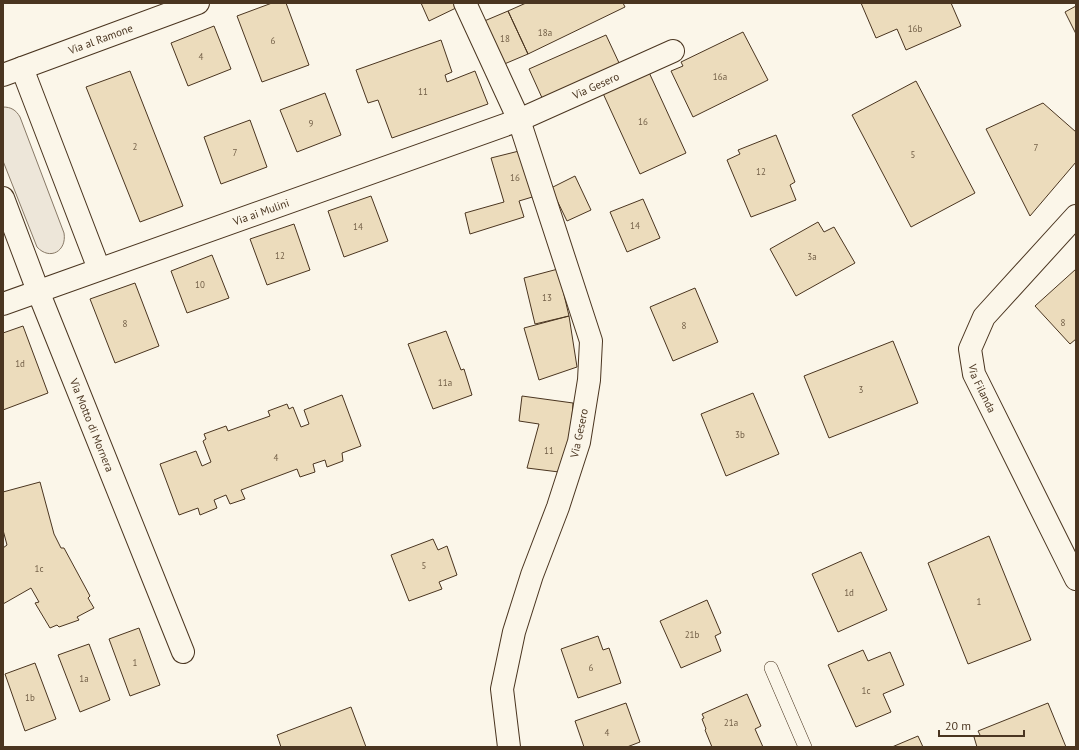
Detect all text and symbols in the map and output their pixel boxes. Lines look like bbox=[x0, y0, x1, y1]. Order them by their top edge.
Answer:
street label: Via al Ramone bbox=[65, 21, 135, 58]
house number: 16b bbox=[908, 23, 922, 34]
house number: 18a bbox=[538, 27, 552, 38]
house number: 18 bbox=[500, 33, 510, 44]
house number: 6 bbox=[271, 35, 276, 46]
house number: 4 bbox=[199, 51, 204, 62]
street label: Via Gesero bbox=[569, 69, 622, 103]
house number: 16a bbox=[713, 71, 727, 82]
house number: 11 bbox=[418, 86, 428, 97]
house number: 16 bbox=[638, 116, 648, 127]
house number: 9 bbox=[309, 118, 314, 129]
house number: 2 bbox=[133, 141, 138, 152]
house number: 7 bbox=[1034, 142, 1039, 153]
house number: 7 bbox=[233, 147, 238, 158]
house number: 5 bbox=[911, 149, 916, 160]
house number: 12 bbox=[756, 166, 766, 177]
house number: 16 bbox=[510, 172, 520, 183]
street label: Via ai Mulini bbox=[230, 195, 291, 229]
house number: 14 bbox=[630, 220, 640, 231]
house number: 14 bbox=[353, 221, 363, 232]
house number: 12 bbox=[275, 250, 285, 261]
house number: 3a bbox=[807, 251, 817, 262]
house number: 10 bbox=[195, 279, 205, 290]
house number: 13 bbox=[542, 292, 552, 303]
house number: 8 bbox=[1061, 317, 1066, 328]
house number: 8 bbox=[123, 318, 128, 329]
house number: 8 bbox=[682, 320, 687, 331]
house number: 1d bbox=[15, 358, 25, 369]
street label: Via Filanda bbox=[965, 362, 999, 415]
street label: Via Motto di Mornera bbox=[67, 376, 117, 474]
house number: 11a bbox=[438, 377, 452, 388]
house number: 3 bbox=[859, 384, 864, 395]
street label: Via Gesero bbox=[567, 407, 591, 460]
house number: 3b bbox=[735, 429, 745, 440]
house number: 11 bbox=[544, 445, 554, 456]
house number: 4 bbox=[274, 452, 279, 463]
house number: 5 bbox=[422, 560, 427, 571]
house number: 1c bbox=[35, 563, 43, 574]
house number: 1d bbox=[844, 587, 854, 598]
house number: 1 bbox=[977, 596, 982, 607]
house number: 21b bbox=[685, 629, 699, 640]
house number: 1 bbox=[133, 657, 138, 668]
house number: 6 bbox=[589, 662, 594, 673]
house number: 1a bbox=[79, 673, 89, 684]
house number: 1c bbox=[862, 685, 870, 696]
house number: 1b bbox=[25, 692, 35, 703]
scale bar bbox=[939, 712, 1024, 738]
house number: 21a bbox=[724, 717, 738, 728]
text: 20 m bbox=[945, 718, 971, 733]
house number: 4 bbox=[605, 727, 610, 738]

